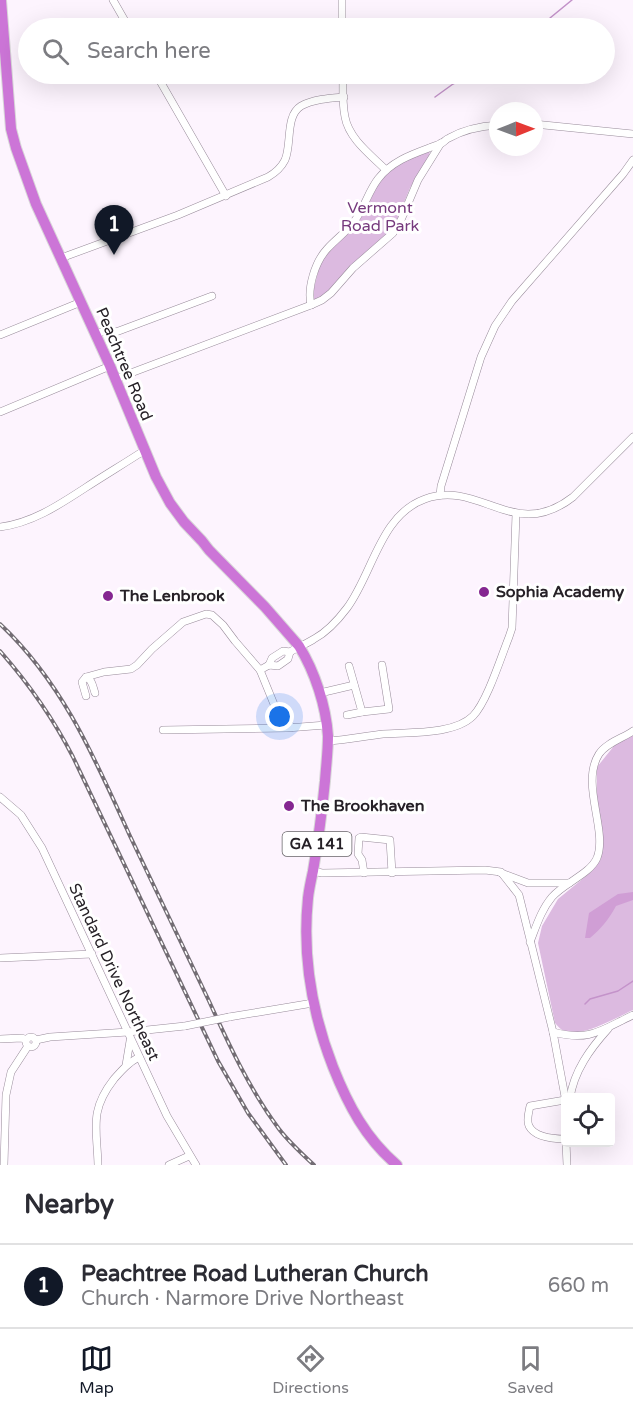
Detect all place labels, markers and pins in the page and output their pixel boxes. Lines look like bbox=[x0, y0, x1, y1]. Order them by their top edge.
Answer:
pin: 1 bbox=[94, 206, 134, 255]
place label: Sophia Academy bbox=[496, 582, 625, 602]
marker: Sophia Academy bbox=[477, 585, 491, 599]
place label: The Lenbrook bbox=[119, 586, 225, 606]
marker: The Lenbrook bbox=[101, 589, 115, 603]
place label: The Brookhaven bbox=[300, 796, 424, 816]
marker: The Brookhaven bbox=[282, 799, 296, 813]

